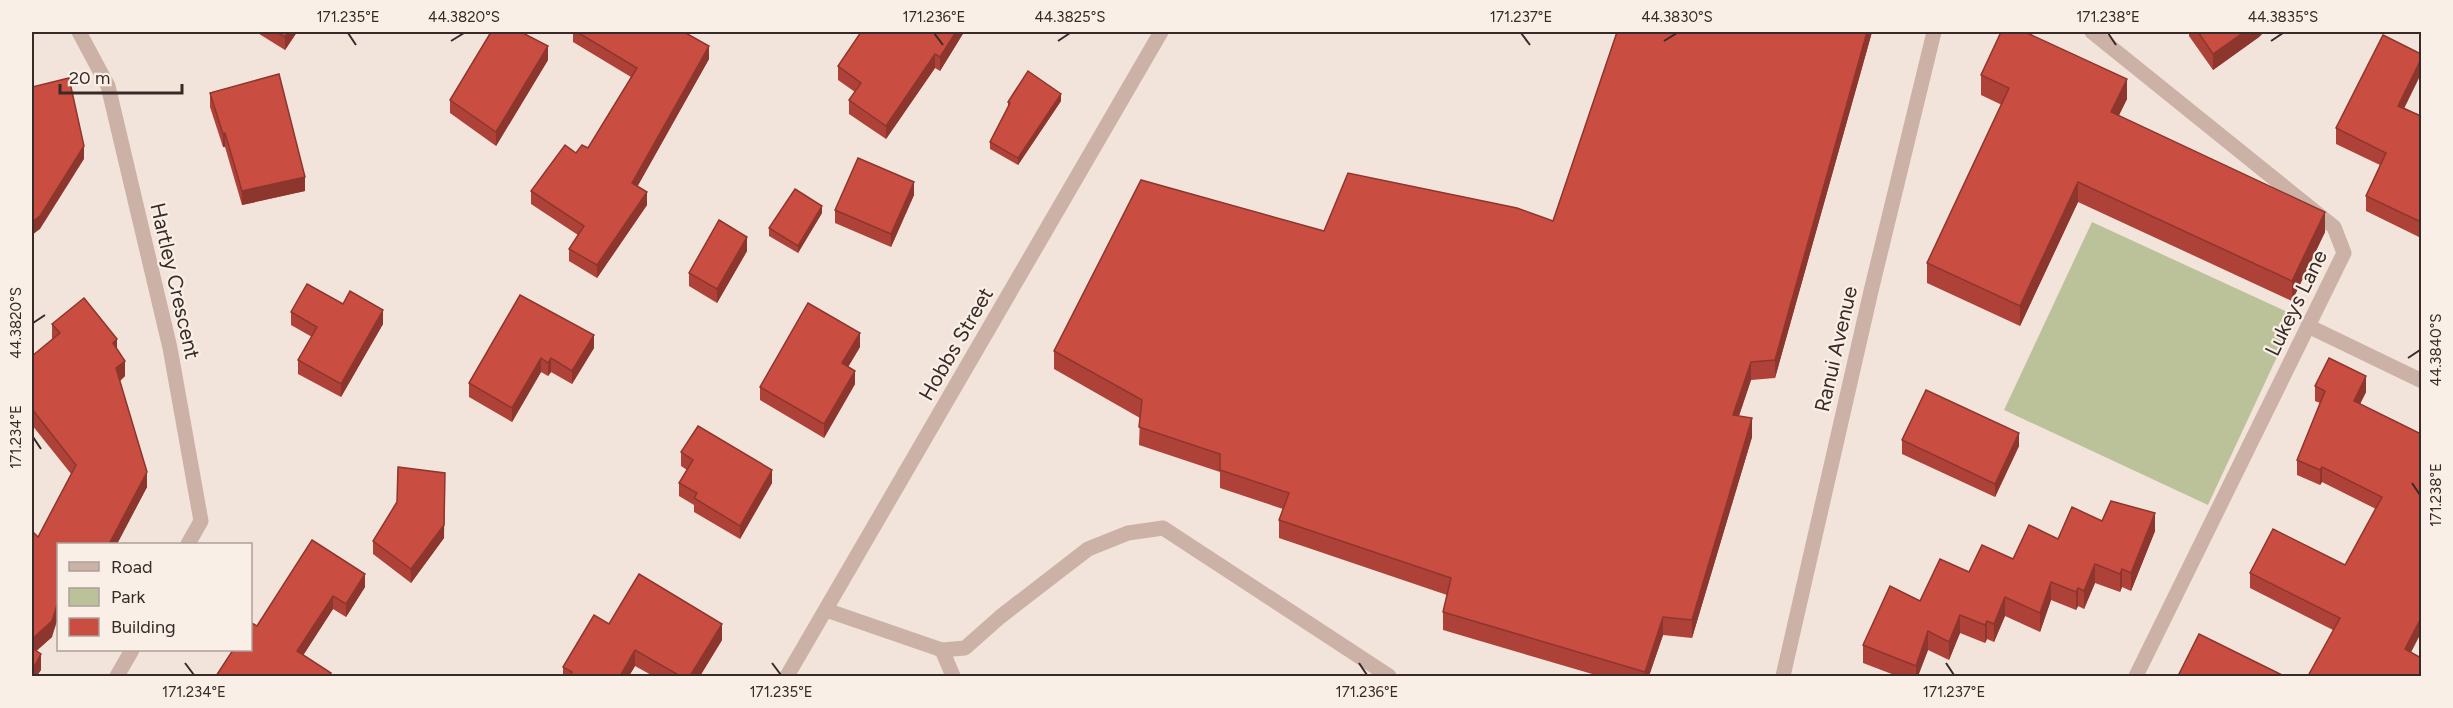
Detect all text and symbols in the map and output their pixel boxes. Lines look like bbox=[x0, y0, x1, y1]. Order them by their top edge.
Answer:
text: 171.235°E bbox=[316, 8, 380, 26]
text: 44.3820°S bbox=[428, 8, 500, 26]
text: 171.236°E bbox=[902, 8, 966, 26]
text: 44.3825°S bbox=[1035, 8, 1105, 26]
text: 171.237°E bbox=[1490, 8, 1552, 26]
text: 44.3830°S bbox=[1641, 8, 1713, 26]
text: 171.238°E bbox=[2076, 8, 2140, 26]
text: 44.3835°S bbox=[2248, 8, 2318, 26]
scale bar bbox=[60, 57, 182, 95]
text: 20 m bbox=[69, 67, 110, 89]
street label: Hartley Crescent bbox=[145, 200, 206, 361]
street label: Lukeys Lane bbox=[2259, 246, 2332, 360]
street label: Hobbs Street bbox=[913, 283, 998, 405]
street label: Ranui Avenue bbox=[1809, 284, 1862, 414]
text: 44.3820°S bbox=[7, 287, 25, 359]
text: 44.3840°S bbox=[2427, 314, 2445, 386]
text: 171.234°E bbox=[7, 405, 25, 469]
text: 171.238°E bbox=[2427, 463, 2445, 527]
legend bbox=[57, 543, 252, 651]
text: Road bbox=[111, 556, 152, 578]
text: Park bbox=[111, 586, 146, 608]
text: Building bbox=[111, 616, 176, 638]
text: 171.234°E bbox=[162, 683, 226, 701]
text: 171.235°E bbox=[749, 683, 813, 701]
text: 171.236°E bbox=[1335, 683, 1399, 701]
text: 171.237°E bbox=[1923, 683, 1985, 701]

